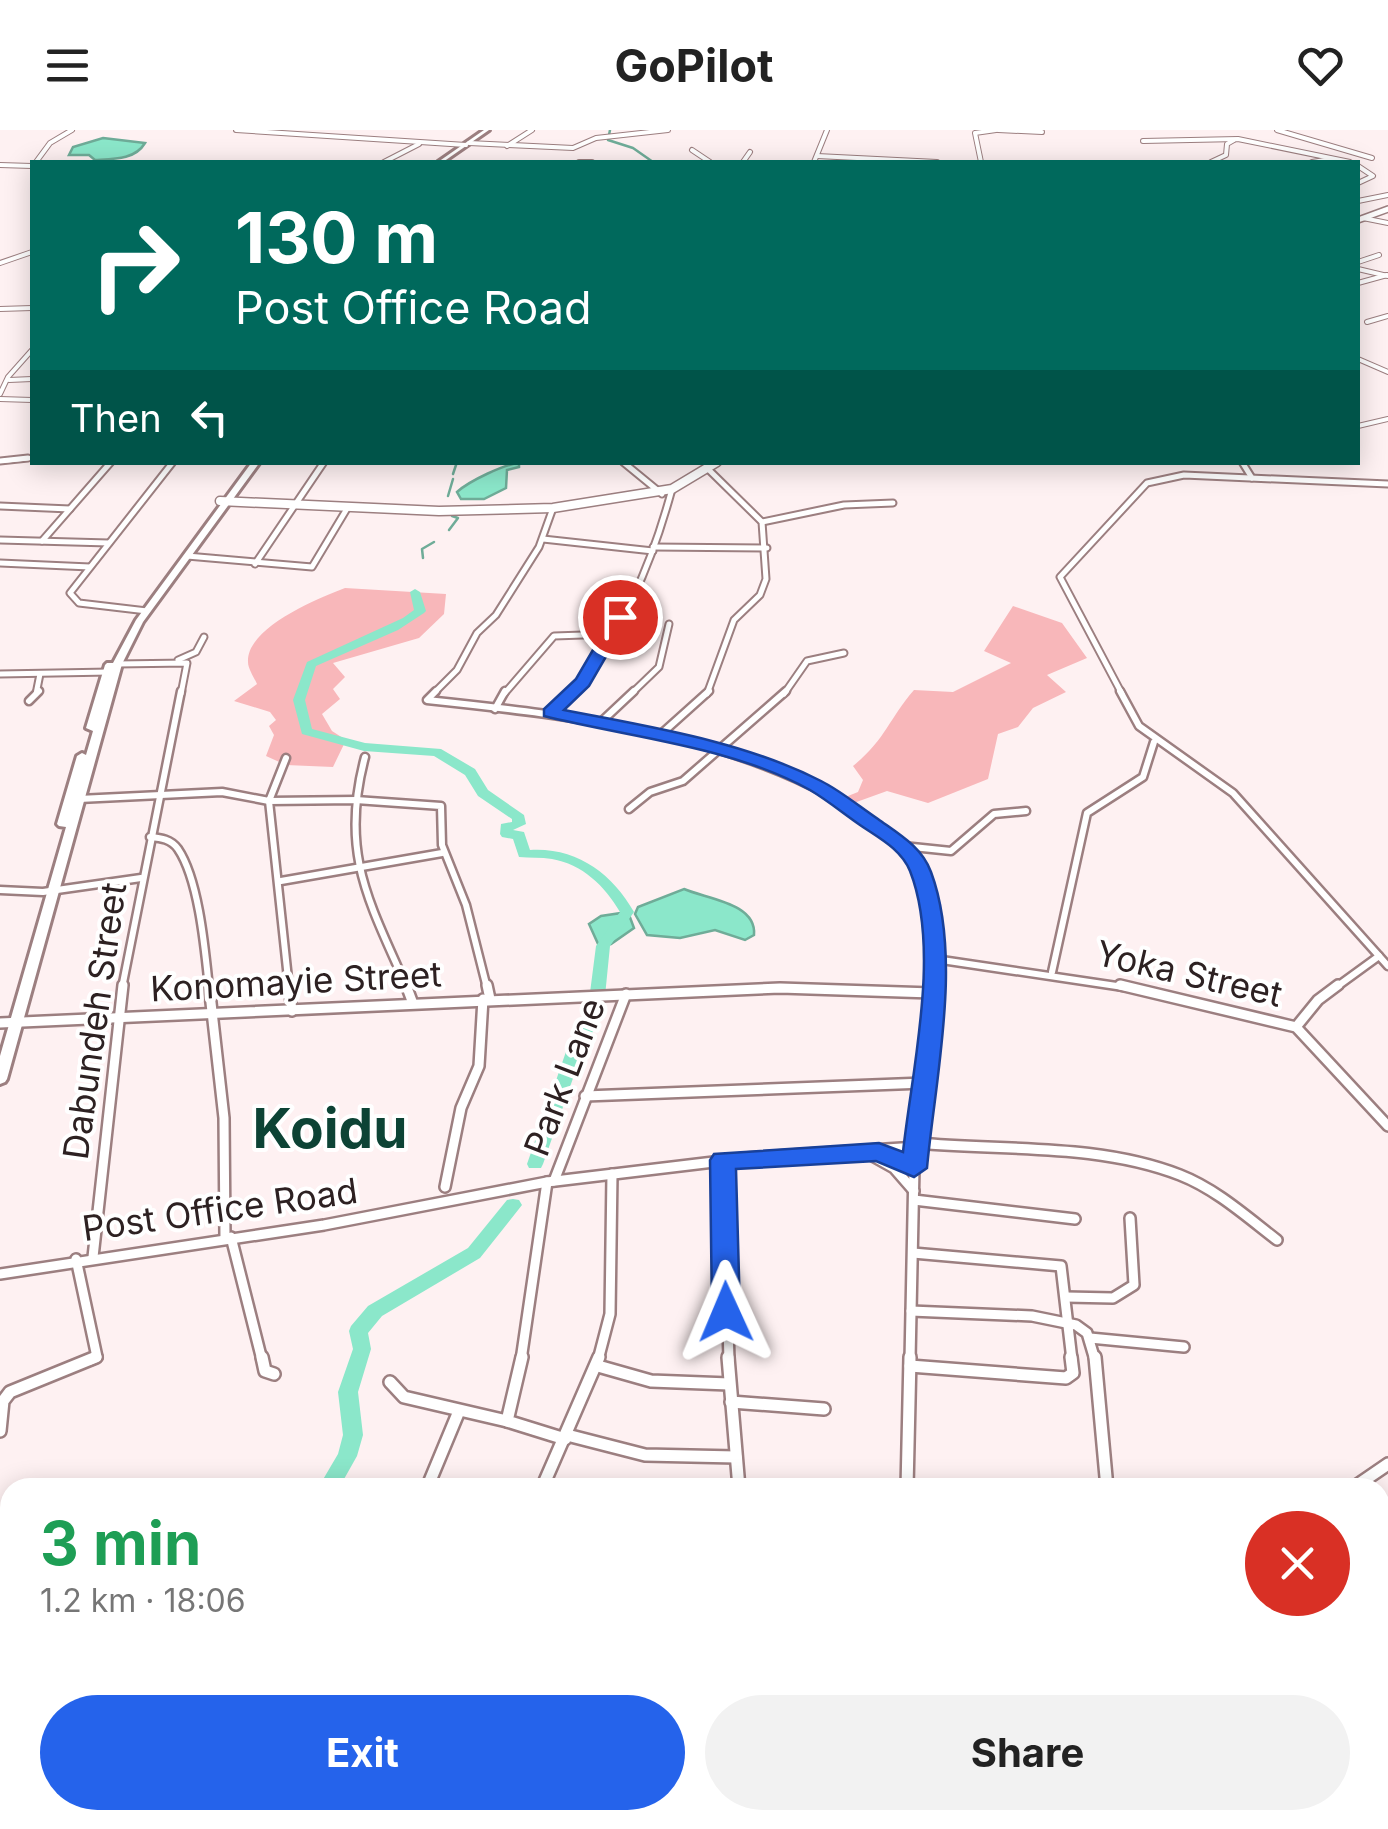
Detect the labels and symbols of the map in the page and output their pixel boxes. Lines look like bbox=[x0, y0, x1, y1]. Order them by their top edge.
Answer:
pin bbox=[578, 575, 663, 660]
street label: Dabundeh Street bbox=[54, 880, 134, 1162]
street label: Yoka Street bbox=[1092, 931, 1286, 1015]
street label: Konomayie Street bbox=[149, 952, 443, 1010]
street label: Park Lane bbox=[515, 992, 613, 1161]
district label: Koidu bbox=[253, 1095, 407, 1161]
street label: Post Office Road bbox=[80, 1169, 360, 1249]
position arrow bbox=[674, 1260, 778, 1364]

